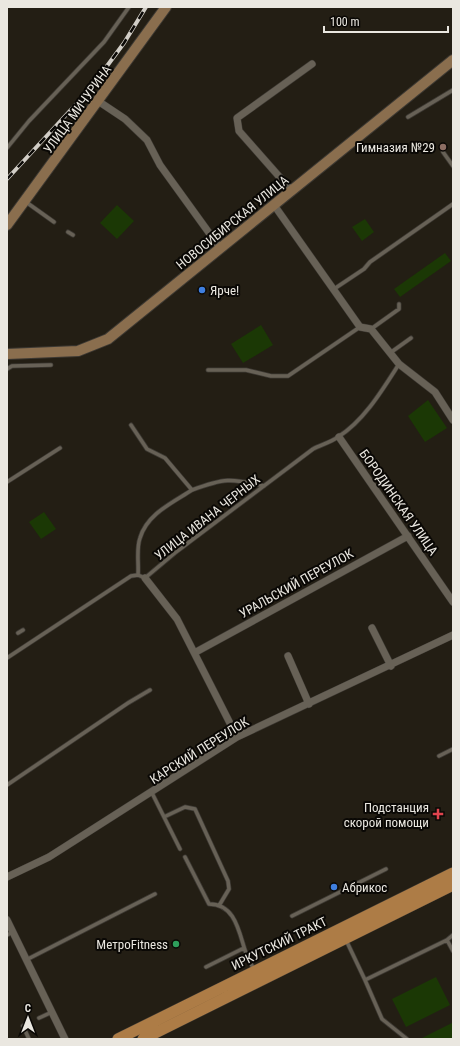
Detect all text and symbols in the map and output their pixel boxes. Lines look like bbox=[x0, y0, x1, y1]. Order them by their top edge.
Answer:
scale bar bbox=[324, 8, 448, 34]
text: 100 m bbox=[330, 15, 360, 29]
street label: УЛИЦА МИЧУРИНА bbox=[40, 62, 115, 156]
place label: Гимназия №29 bbox=[356, 140, 435, 155]
marker: Гимназия №29 bbox=[438, 142, 448, 152]
street label: НОВОСИБИРСКАЯ УЛИЦА bbox=[173, 172, 292, 272]
place label: Ярче! bbox=[210, 283, 239, 298]
marker: Ярче! bbox=[197, 285, 207, 295]
street label: БОРОДИНСКАЯ УЛИЦА bbox=[356, 447, 441, 558]
street label: УЛИЦА ИВАНА ЧЕРНЫХ bbox=[152, 472, 263, 563]
street label: УРАЛЬСКИЙ ПЕРЕУЛОК bbox=[237, 545, 357, 621]
street label: КАРСКИЙ ПЕРЕУЛОК bbox=[147, 714, 252, 787]
place label: Подстанция скорой помощи bbox=[344, 800, 429, 830]
marker: Подстанция скорой помощи bbox=[432, 808, 444, 820]
place label: Абрикос bbox=[342, 880, 387, 895]
marker: Абрикос bbox=[329, 882, 339, 892]
street label: ИРКУТСКИЙ ТРАКТ bbox=[229, 914, 330, 973]
place label: МетроFitness bbox=[96, 937, 168, 952]
marker: МетроFitness bbox=[171, 939, 181, 949]
north arrow bbox=[8, 998, 48, 1038]
text: С bbox=[25, 1002, 31, 1015]

